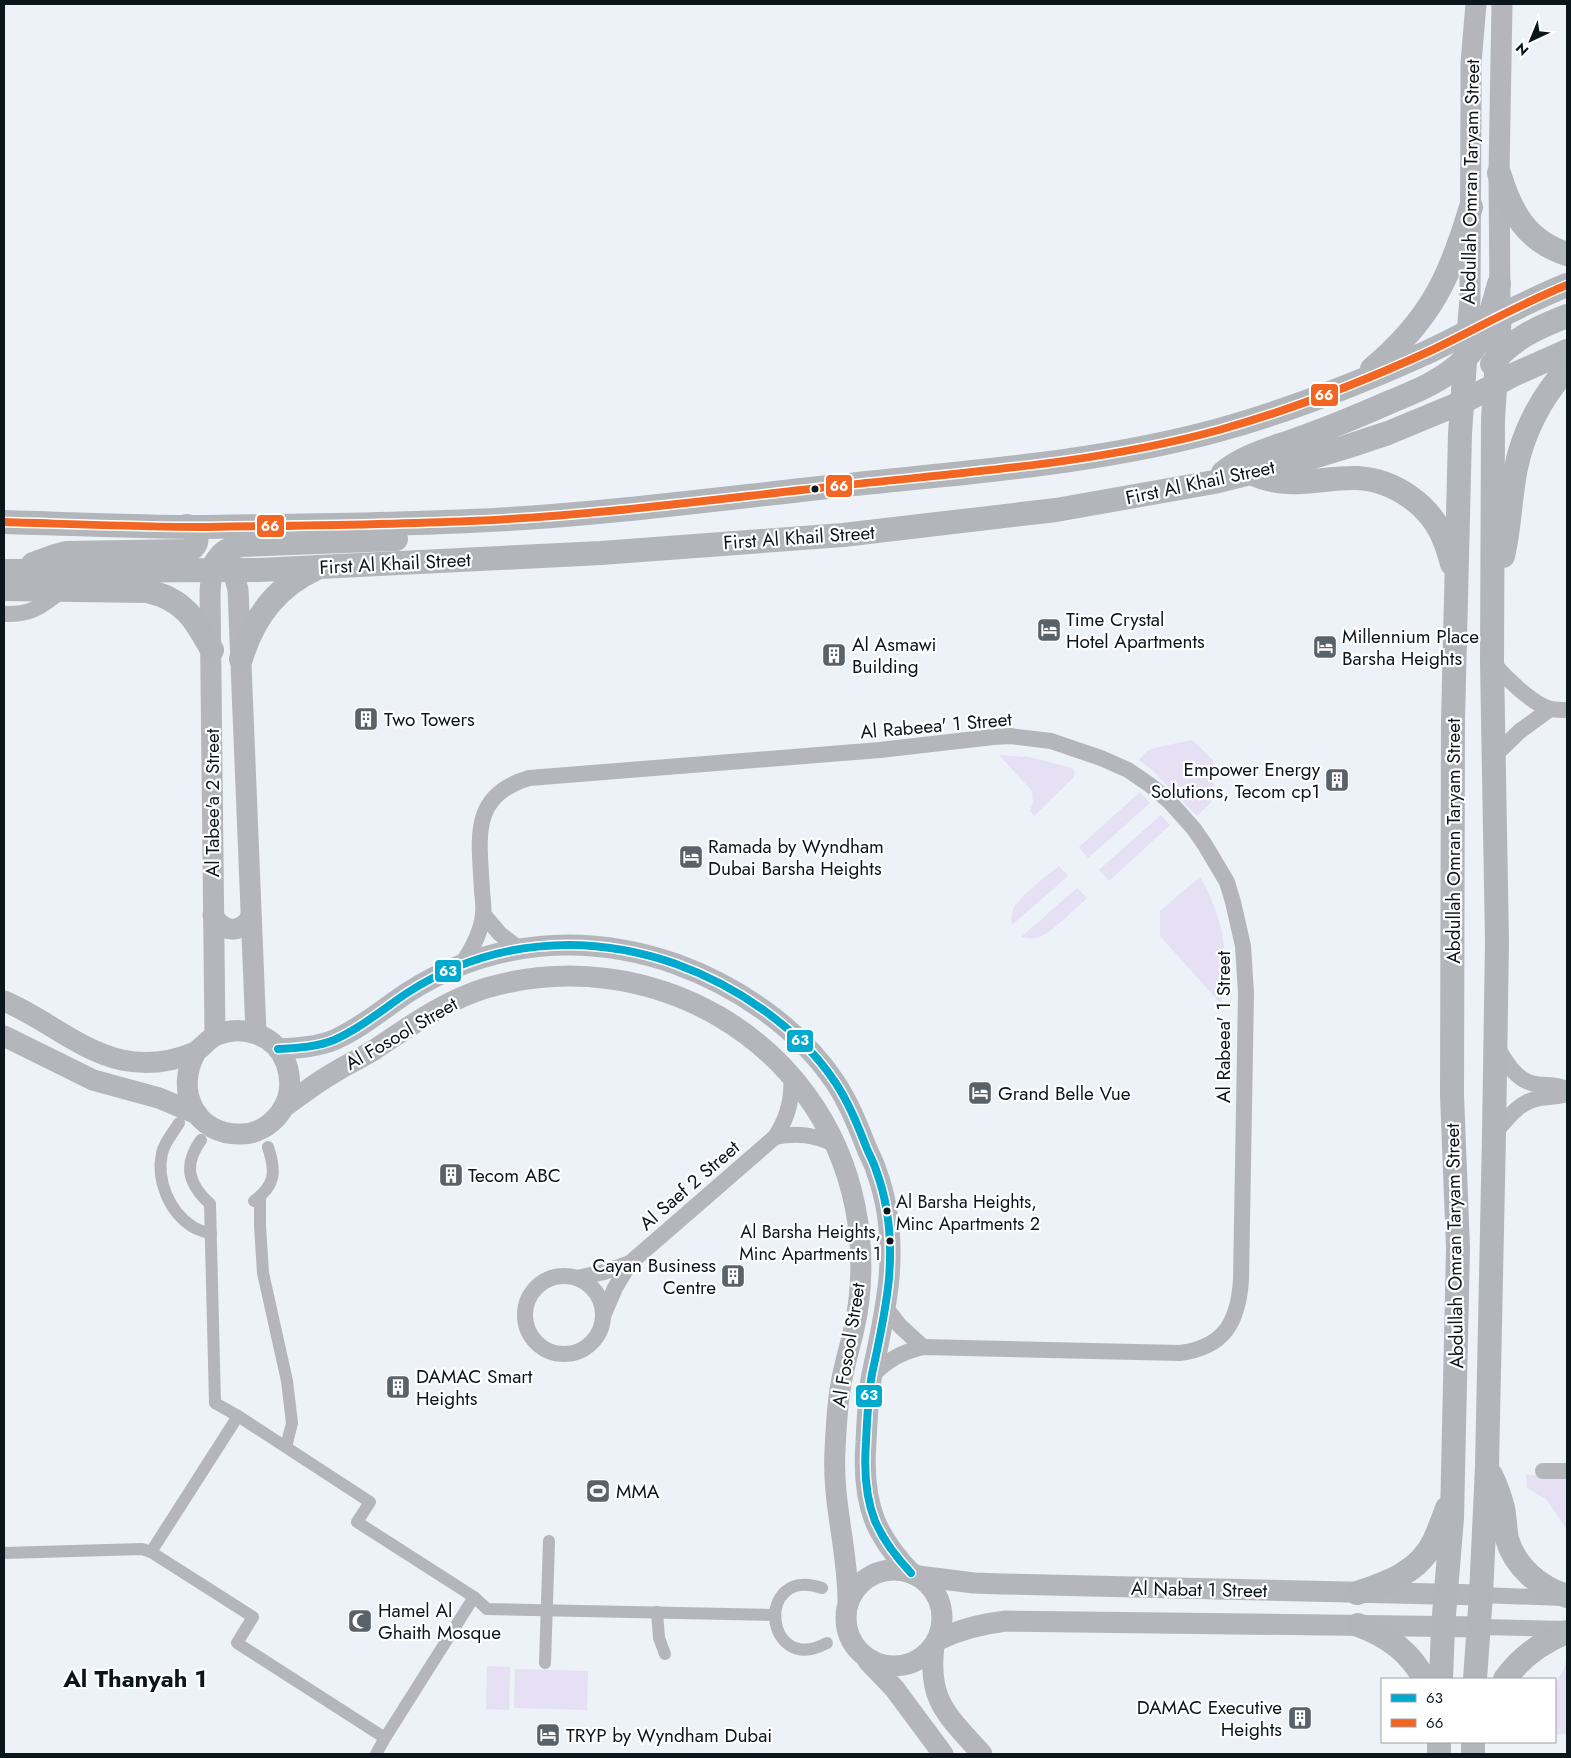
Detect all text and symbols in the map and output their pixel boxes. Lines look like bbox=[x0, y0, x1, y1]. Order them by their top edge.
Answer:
north arrow bbox=[1506, 15, 1556, 65]
text: N bbox=[1511, 38, 1533, 60]
street label: Abdullah Omran Taryam Street bbox=[1455, 59, 1486, 305]
line badge: 66 bbox=[1310, 383, 1339, 407]
text: 66 bbox=[1315, 385, 1333, 405]
street label: First Al Khail Street bbox=[1123, 453, 1278, 511]
line badge: 66 bbox=[825, 474, 853, 498]
text: 66 bbox=[830, 476, 848, 496]
unlabelled marker bbox=[810, 484, 820, 494]
line badge: 66 bbox=[256, 514, 285, 538]
text: 66 bbox=[261, 516, 279, 536]
street label: First Al Khail Street bbox=[722, 519, 876, 556]
street label: First Al Khail Street bbox=[319, 546, 472, 581]
place label: Time Crystal Hotel Apartments bbox=[1066, 606, 1205, 655]
hotel icon: Time Crystal Hotel Apartments bbox=[1036, 617, 1062, 643]
place label: Millennium Place Barsha Heights bbox=[1342, 623, 1479, 672]
place label: Al Asmawi Building bbox=[852, 631, 937, 680]
hotel icon: Millennium Place Barsha Heights bbox=[1312, 634, 1338, 660]
building icon: Al Asmawi Building bbox=[821, 642, 847, 668]
street label: Al Rabeea' 1 Street bbox=[859, 705, 1013, 746]
building icon: Two Towers bbox=[353, 706, 379, 732]
place label: Two Towers bbox=[384, 706, 475, 733]
street label: Abdullah Omran Taryam Street bbox=[1440, 718, 1467, 964]
street label: Al Tabee'a 2 Street bbox=[199, 728, 226, 877]
place label: Empower Energy Solutions, Tecom cp1 bbox=[1151, 756, 1321, 805]
building icon: Empower Energy Solutions, Tecom cp1 bbox=[1324, 767, 1350, 793]
place label: Ramada by Wyndham Dubai Barsha Heights bbox=[708, 833, 884, 882]
hotel icon: Ramada by Wyndham Dubai Barsha Heights bbox=[678, 844, 704, 870]
street label: Al Rabeea' 1 Street bbox=[1210, 951, 1237, 1103]
line badge: 63 bbox=[434, 959, 462, 983]
text: 63 bbox=[439, 961, 457, 981]
street label: Al Fosool Street bbox=[340, 990, 463, 1077]
line badge: 63 bbox=[786, 1029, 814, 1053]
text: 63 bbox=[791, 1030, 809, 1050]
hotel icon: Grand Belle Vue bbox=[967, 1080, 993, 1106]
place label: Grand Belle Vue bbox=[998, 1080, 1131, 1107]
street label: Abdullah Omran Taryam Street bbox=[1439, 1123, 1470, 1369]
street label: Al Saef 2 Street bbox=[633, 1134, 746, 1237]
building icon: Tecom ABC bbox=[438, 1162, 464, 1188]
place label: Tecom ABC bbox=[468, 1162, 561, 1189]
place label: Al Barsha Heights, Minc Apartments 2 bbox=[896, 1189, 1040, 1237]
marker: Al Barsha Heights, Minc Apartments 2 bbox=[882, 1206, 892, 1216]
place label: Al Barsha Heights, Minc Apartments 1 bbox=[739, 1219, 881, 1267]
marker: Al Barsha Heights, Minc Apartments 1 bbox=[885, 1236, 895, 1246]
place label: Cayan Business Centre bbox=[593, 1252, 716, 1301]
building icon: Cayan Business Centre bbox=[720, 1263, 746, 1289]
street label: Al Fosool Street bbox=[825, 1280, 872, 1409]
place label: DAMAC Smart Heights bbox=[416, 1363, 533, 1412]
building icon: DAMAC Smart Heights bbox=[385, 1374, 411, 1400]
line badge: 63 bbox=[855, 1384, 883, 1408]
text: 63 bbox=[860, 1385, 878, 1405]
sports icon: MMA bbox=[585, 1478, 611, 1504]
place label: MMA bbox=[616, 1478, 660, 1505]
street label: Al Nabat 1 Street bbox=[1131, 1575, 1268, 1604]
place label: Hamel Al Ghaith Mosque bbox=[378, 1597, 501, 1646]
mosque icon: Hamel Al Ghaith Mosque bbox=[347, 1608, 373, 1634]
district label: Al Thanyah 1 bbox=[62, 1661, 207, 1696]
legend bbox=[1381, 1678, 1556, 1743]
text: 63 bbox=[1426, 1687, 1443, 1709]
place label: DAMAC Executive Heights bbox=[1137, 1694, 1282, 1743]
building icon: DAMAC Executive Heights bbox=[1287, 1705, 1313, 1731]
text: 66 bbox=[1426, 1712, 1443, 1734]
hotel icon: TRYP by Wyndham Dubai bbox=[535, 1722, 561, 1748]
place label: TRYP by Wyndham Dubai bbox=[566, 1722, 772, 1749]

